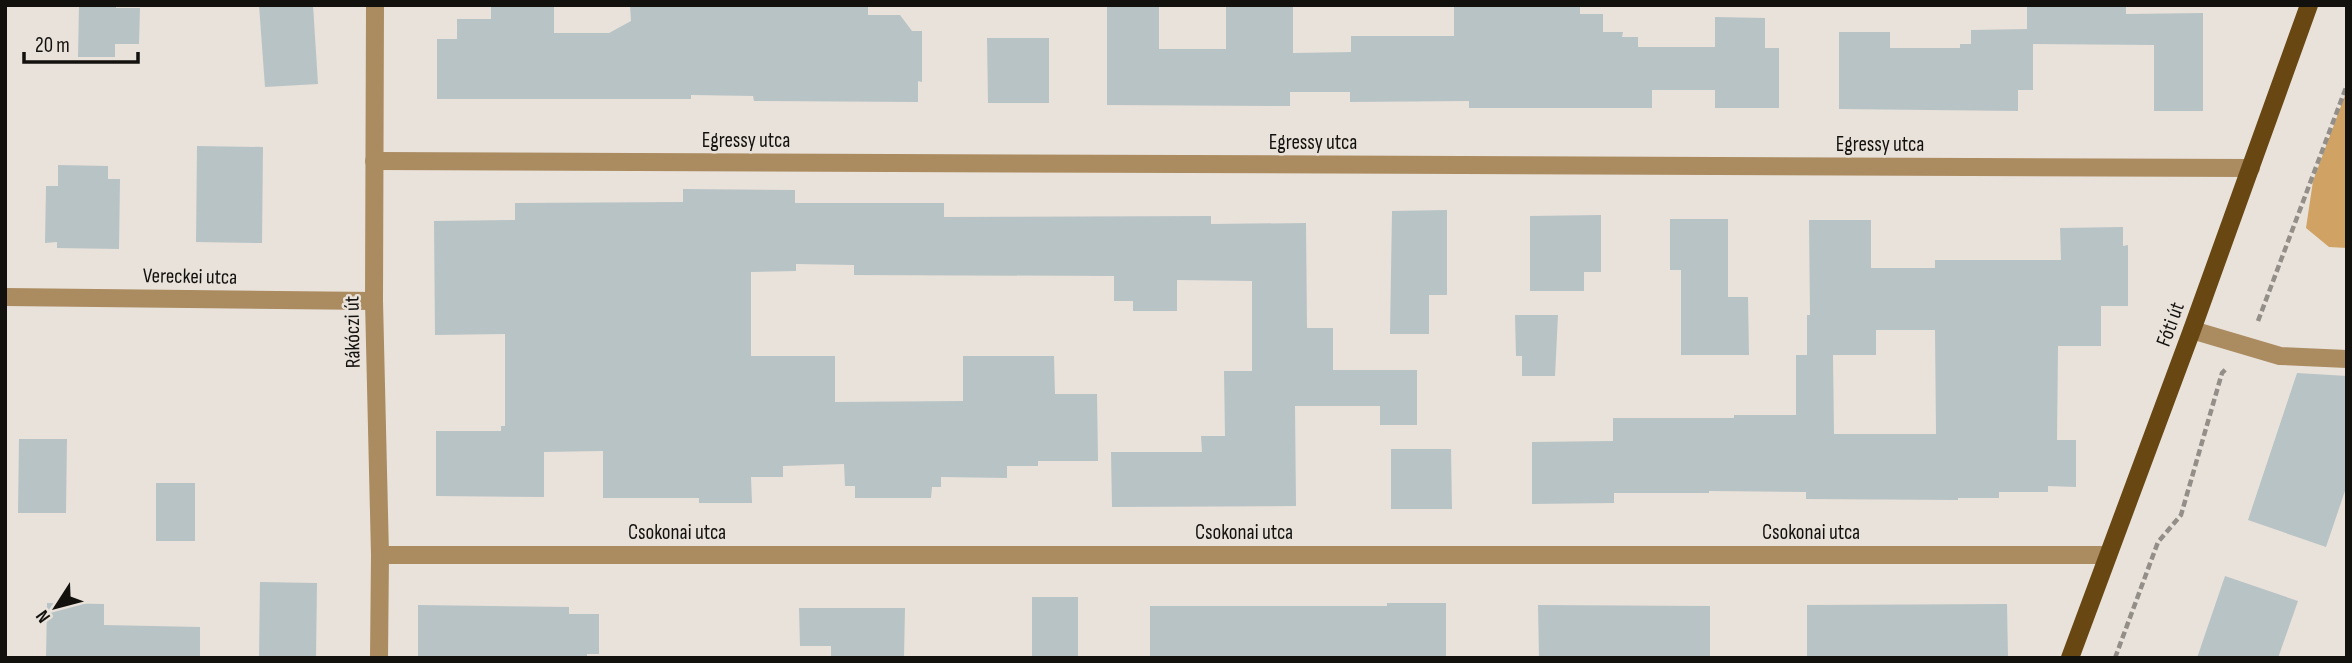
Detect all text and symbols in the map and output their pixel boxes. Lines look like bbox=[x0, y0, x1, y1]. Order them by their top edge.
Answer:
scale bar bbox=[24, 21, 138, 65]
text: 20 m bbox=[35, 33, 70, 58]
street label: Egressy utca bbox=[702, 128, 790, 153]
street label: Egressy utca bbox=[1269, 130, 1357, 155]
street label: Egressy utca bbox=[1836, 132, 1924, 157]
street label: Vereckei utca bbox=[143, 263, 237, 290]
street label: Rákóczi út bbox=[339, 296, 366, 368]
street label: Fóti út bbox=[2151, 299, 2190, 350]
street label: Csokonai utca bbox=[628, 520, 726, 545]
street label: Csokonai utca bbox=[1195, 520, 1293, 545]
street label: Csokonai utca bbox=[1762, 520, 1860, 545]
north arrow bbox=[21, 572, 91, 642]
text: N bbox=[31, 605, 56, 627]

